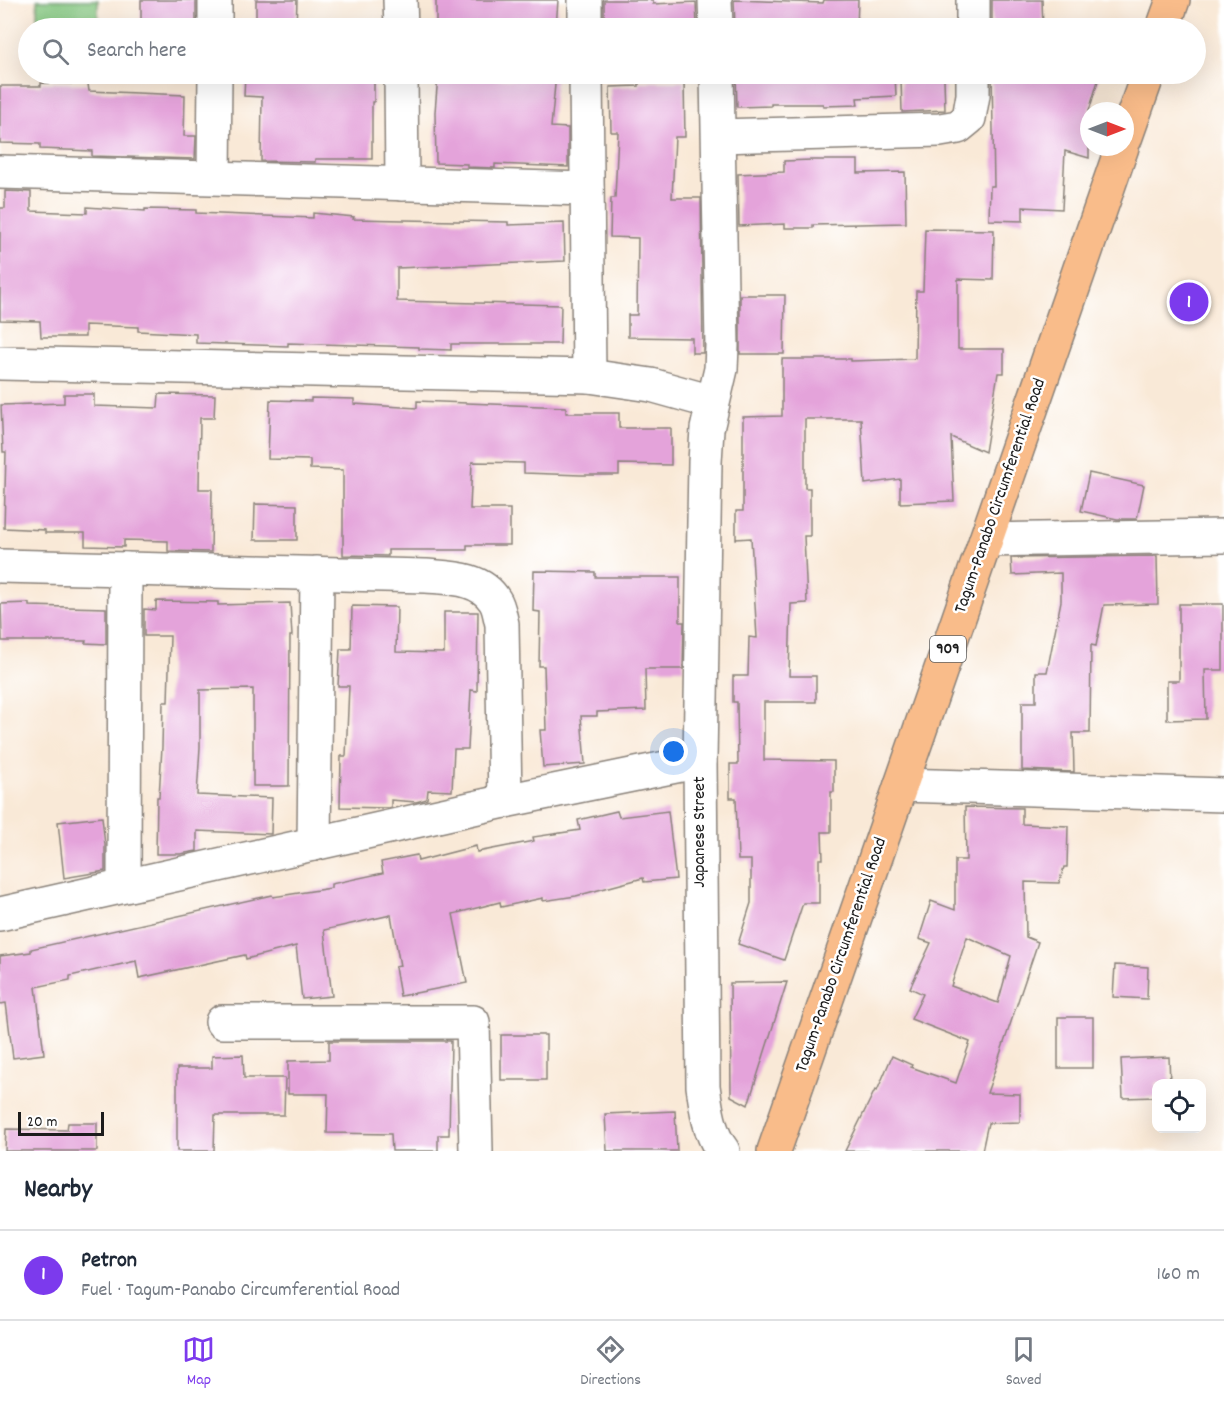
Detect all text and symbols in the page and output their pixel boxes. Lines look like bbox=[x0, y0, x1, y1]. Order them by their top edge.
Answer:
search box bbox=[18, 18, 1206, 84]
icon: search bbox=[39, 35, 72, 68]
text: Search here bbox=[87, 36, 186, 67]
north arrow bbox=[1080, 102, 1134, 156]
pin: 1 bbox=[1170, 280, 1208, 324]
street label: Tagum-Panabo Circumferential Road bbox=[949, 375, 1053, 617]
road number: 909 bbox=[930, 636, 966, 662]
your location bbox=[659, 737, 688, 766]
street label: Japanese Street bbox=[688, 776, 713, 888]
street label: Tagum-Panabo Circumferential Road bbox=[790, 834, 894, 1076]
map controls bbox=[1152, 1079, 1206, 1133]
button: locate bbox=[1152, 1079, 1206, 1133]
scale bar bbox=[18, 1109, 104, 1136]
text: 20 m bbox=[27, 1111, 57, 1134]
text: Nearby bbox=[24, 1172, 92, 1209]
text: Petron bbox=[81, 1246, 137, 1277]
text: 1 bbox=[41, 1261, 46, 1289]
text: 160 m bbox=[1157, 1261, 1200, 1289]
text: Fuel · Tagum-Panabo Circumferential Road bbox=[81, 1277, 400, 1305]
tab: Map bbox=[182, 1333, 215, 1392]
tab: Directions bbox=[580, 1333, 641, 1392]
tab: Saved bbox=[1006, 1333, 1042, 1392]

